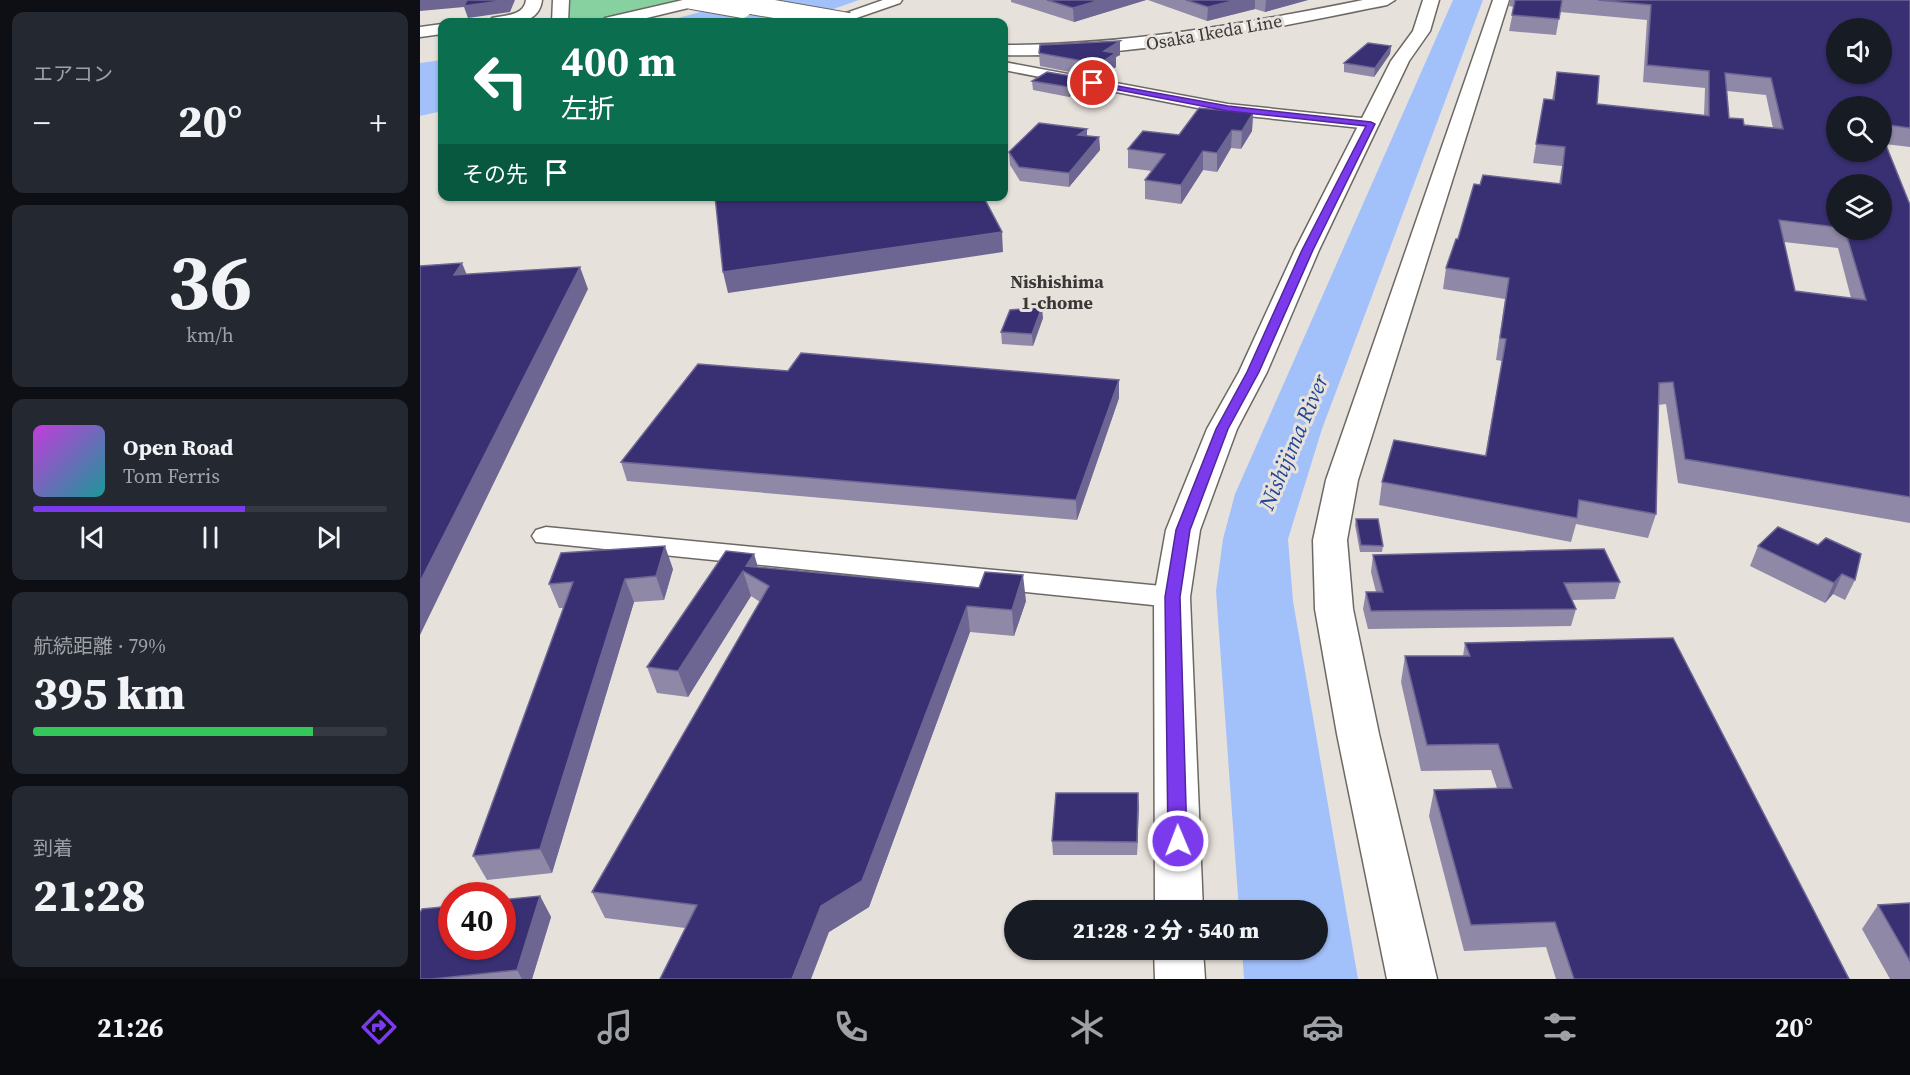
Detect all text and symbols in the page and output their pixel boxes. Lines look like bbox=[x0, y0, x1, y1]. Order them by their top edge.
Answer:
street label: Osaka Ikeda Line bbox=[1144, 8, 1284, 56]
map controls bbox=[1826, 18, 1892, 240]
button: sound bbox=[1826, 18, 1892, 84]
text: 400 m bbox=[561, 32, 676, 90]
icon: left bbox=[462, 42, 540, 120]
pin bbox=[1067, 57, 1118, 108]
text: エアコン bbox=[33, 60, 113, 88]
icon: arrive bbox=[1076, 66, 1109, 99]
text: 20° bbox=[178, 90, 242, 152]
text: 左折 bbox=[561, 90, 615, 127]
button: search bbox=[1826, 96, 1892, 162]
text: − bbox=[33, 100, 51, 145]
text: + bbox=[369, 100, 387, 145]
icon: arrive bbox=[540, 156, 573, 189]
text: その先 bbox=[462, 159, 528, 189]
button: layers bbox=[1826, 174, 1892, 240]
text: 36 bbox=[168, 228, 252, 335]
district label: Nishishima 1-chome bbox=[1010, 269, 1104, 315]
text: km/h bbox=[186, 321, 234, 349]
water label: Nishijima River bbox=[1251, 369, 1335, 515]
text: Open Road bbox=[123, 432, 233, 462]
text: Tom Ferris bbox=[123, 462, 220, 490]
icon: previous bbox=[76, 521, 109, 554]
icon: pause bbox=[194, 521, 227, 554]
icon: next bbox=[312, 521, 345, 554]
text: 航続距離 · 79% bbox=[33, 632, 166, 660]
text: 395 km bbox=[33, 662, 185, 724]
position arrow bbox=[1146, 809, 1210, 873]
text: 到着 bbox=[33, 834, 73, 862]
text: 21:28 bbox=[33, 864, 146, 926]
speed limit sign: 40 bbox=[438, 882, 516, 960]
text: 21:28 · 2 分 · 540 m bbox=[1073, 915, 1259, 945]
icon: directions bbox=[358, 1006, 400, 1048]
icon: music bbox=[594, 1006, 636, 1048]
icon: phone bbox=[830, 1006, 872, 1048]
icon: climate bbox=[1066, 1006, 1108, 1048]
icon: car bbox=[1302, 1006, 1344, 1048]
icon: filters bbox=[1539, 1006, 1581, 1048]
text: 21:26 bbox=[97, 1009, 164, 1046]
text: 20° bbox=[1775, 1009, 1813, 1046]

